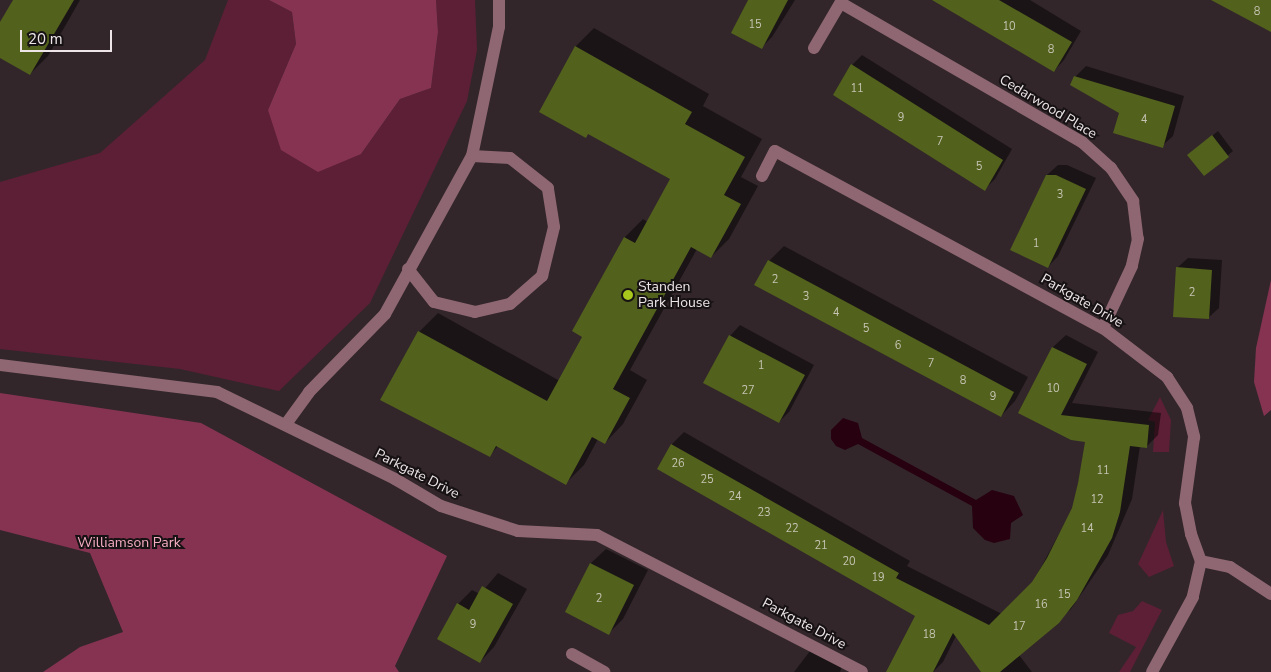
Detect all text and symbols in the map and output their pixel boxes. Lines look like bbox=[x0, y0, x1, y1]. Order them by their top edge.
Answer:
house number: 8 bbox=[1254, 5, 1260, 19]
house number: 15 bbox=[748, 18, 762, 32]
scale bar bbox=[22, 20, 115, 52]
house number: 10 bbox=[1002, 20, 1016, 34]
text: 20 m bbox=[28, 29, 63, 49]
house number: 8 bbox=[1048, 43, 1054, 57]
street label: Cedarwood Place bbox=[996, 71, 1100, 143]
house number: 11 bbox=[850, 82, 864, 96]
house number: 9 bbox=[898, 111, 904, 125]
house number: 4 bbox=[1141, 113, 1147, 127]
house number: 7 bbox=[937, 135, 943, 149]
house number: 5 bbox=[976, 160, 982, 174]
house number: 3 bbox=[1057, 188, 1063, 202]
house number: 1 bbox=[1033, 237, 1039, 251]
street label: Parkgate Drive bbox=[1038, 271, 1126, 331]
house number: 2 bbox=[772, 273, 778, 287]
place label: Standen Park House bbox=[638, 279, 710, 312]
house number: 2 bbox=[1189, 286, 1195, 300]
marker: Standen Park House bbox=[622, 289, 634, 301]
house number: 3 bbox=[803, 290, 809, 304]
house number: 4 bbox=[833, 306, 839, 320]
house number: 5 bbox=[863, 322, 869, 336]
house number: 6 bbox=[895, 339, 901, 353]
house number: 7 bbox=[928, 357, 934, 371]
house number: 1 bbox=[758, 359, 764, 373]
house number: 8 bbox=[960, 374, 966, 388]
house number: 10 bbox=[1046, 382, 1060, 396]
house number: 27 bbox=[741, 384, 755, 398]
house number: 9 bbox=[990, 390, 996, 404]
street label: Parkgate Drive bbox=[372, 446, 462, 502]
house number: 26 bbox=[671, 457, 685, 471]
house number: 11 bbox=[1096, 464, 1110, 478]
house number: 25 bbox=[700, 473, 714, 487]
house number: 24 bbox=[728, 490, 742, 504]
house number: 12 bbox=[1090, 493, 1104, 507]
house number: 23 bbox=[757, 506, 771, 520]
house number: 22 bbox=[785, 522, 799, 536]
house number: 14 bbox=[1080, 522, 1094, 536]
park label: Williamson Park bbox=[77, 535, 181, 551]
house number: 21 bbox=[814, 539, 828, 553]
house number: 20 bbox=[842, 555, 856, 569]
house number: 19 bbox=[871, 571, 885, 585]
house number: 15 bbox=[1057, 588, 1071, 602]
house number: 2 bbox=[596, 592, 602, 606]
street label: Parkgate Drive bbox=[759, 595, 849, 653]
house number: 16 bbox=[1034, 598, 1048, 612]
house number: 9 bbox=[470, 618, 476, 632]
house number: 17 bbox=[1012, 620, 1026, 634]
house number: 18 bbox=[922, 628, 936, 642]

